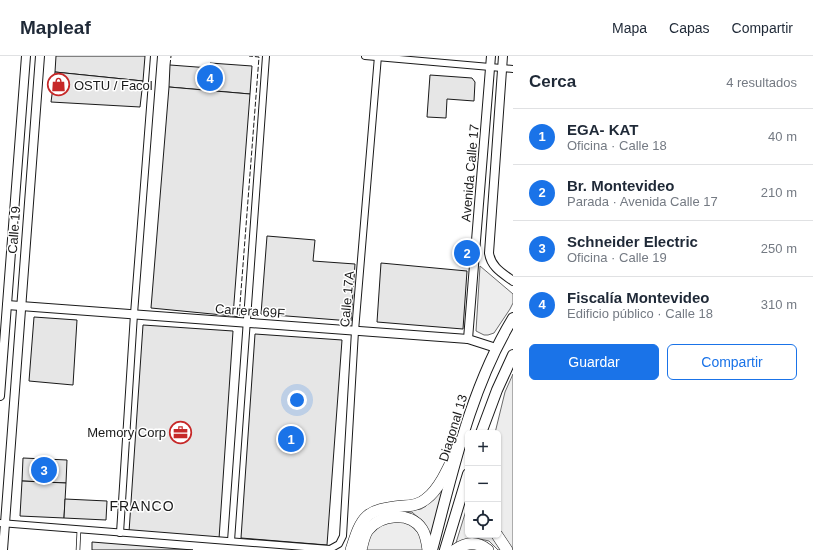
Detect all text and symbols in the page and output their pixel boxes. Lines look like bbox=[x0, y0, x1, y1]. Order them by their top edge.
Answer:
text: Mapleaf bbox=[20, 17, 91, 38]
text: Mapa bbox=[612, 20, 647, 36]
text: Capas bbox=[669, 20, 710, 36]
text: Compartir bbox=[732, 20, 793, 36]
pin: 4 bbox=[197, 63, 223, 93]
shop icon: OSTU / Facol bbox=[45, 72, 71, 98]
text: Cerca bbox=[529, 72, 576, 91]
text: 4 resultados bbox=[726, 75, 797, 90]
place label: OSTU / Facol bbox=[74, 78, 153, 93]
text: EGA- KAT bbox=[567, 121, 638, 138]
street label: Avenida Calle 17 bbox=[458, 124, 482, 222]
text: 1 bbox=[538, 129, 546, 144]
text: 40 m bbox=[768, 129, 797, 144]
text: Oficina · Calle 18 bbox=[567, 138, 667, 153]
text: Br. Montevideo bbox=[567, 177, 675, 194]
text: 2 bbox=[538, 185, 546, 200]
text: 210 m bbox=[761, 185, 797, 200]
text: Parada · Avenida Calle 17 bbox=[567, 194, 718, 209]
street label: Calle 19 bbox=[5, 206, 23, 254]
text: Schneider Electric bbox=[567, 233, 698, 250]
pin: 2 bbox=[454, 238, 480, 268]
text: 3 bbox=[538, 241, 546, 256]
text: 250 m bbox=[761, 241, 797, 256]
text: Oficina · Calle 19 bbox=[567, 250, 667, 265]
street label: Calle 17A bbox=[337, 270, 357, 328]
text: Fiscalía Montevideo bbox=[567, 289, 710, 306]
text: 4 bbox=[538, 297, 546, 312]
text: 310 m bbox=[761, 297, 797, 312]
street label: Carrera 69F bbox=[215, 301, 286, 321]
text: Edificio público · Calle 18 bbox=[567, 306, 713, 321]
button: Guardar bbox=[529, 344, 659, 380]
button: Compartir bbox=[667, 344, 797, 380]
your location bbox=[287, 390, 307, 410]
street label: Diagonal 13 bbox=[436, 393, 470, 463]
office icon: Memory Corp bbox=[168, 419, 194, 445]
pin: 1 bbox=[278, 424, 304, 454]
place label: Memory Corp bbox=[87, 425, 166, 440]
map controls bbox=[465, 430, 501, 538]
button: + bbox=[465, 430, 501, 466]
pin: 3 bbox=[31, 455, 57, 485]
button: − bbox=[465, 466, 501, 502]
district label: FRANCO bbox=[109, 498, 175, 514]
button: locate bbox=[465, 502, 501, 538]

